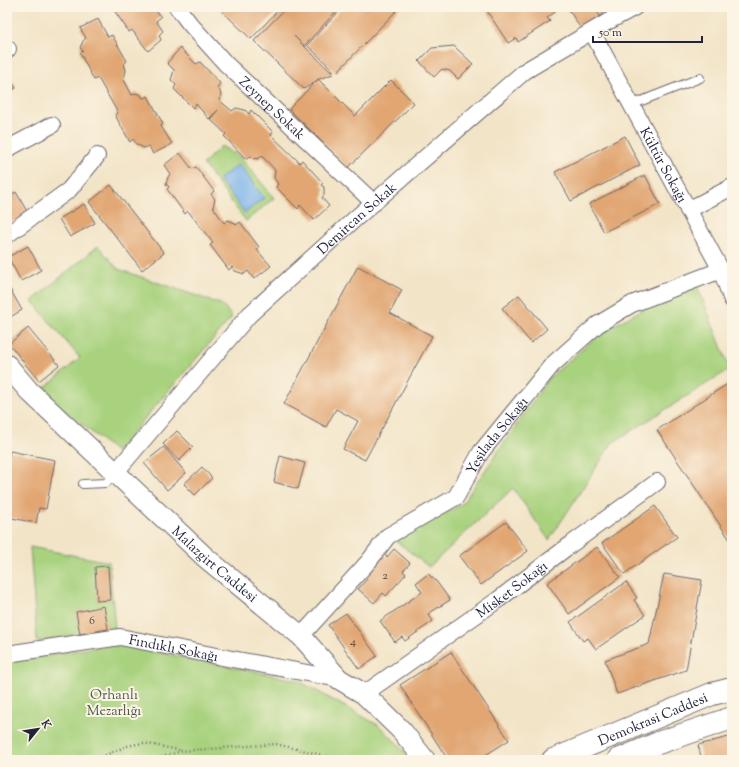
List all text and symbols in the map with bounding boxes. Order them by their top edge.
scale bar [593,18,702,44]
text: 50 m [598,24,622,42]
street label: Zeynep Sokak [234,73,309,145]
street label: Kültür Sokağı [634,124,691,207]
street label: Demircan Sokak [314,179,402,260]
street label: Yeşilada Sokağı [462,394,534,479]
street label: Malazgirt Caddesi [166,522,261,608]
street label: Misket Sokağı [473,557,553,624]
house number: 2 [382,567,388,585]
house number: 6 [89,612,95,630]
street label: Fındıklı Sokağı [127,631,220,668]
house number: 4 [350,633,356,651]
park label: Orhanlı Mezarlığı [87,686,141,722]
street label: Demokrasi Caddesi [596,689,711,752]
north arrow [18,709,58,749]
text: K [36,716,55,732]

